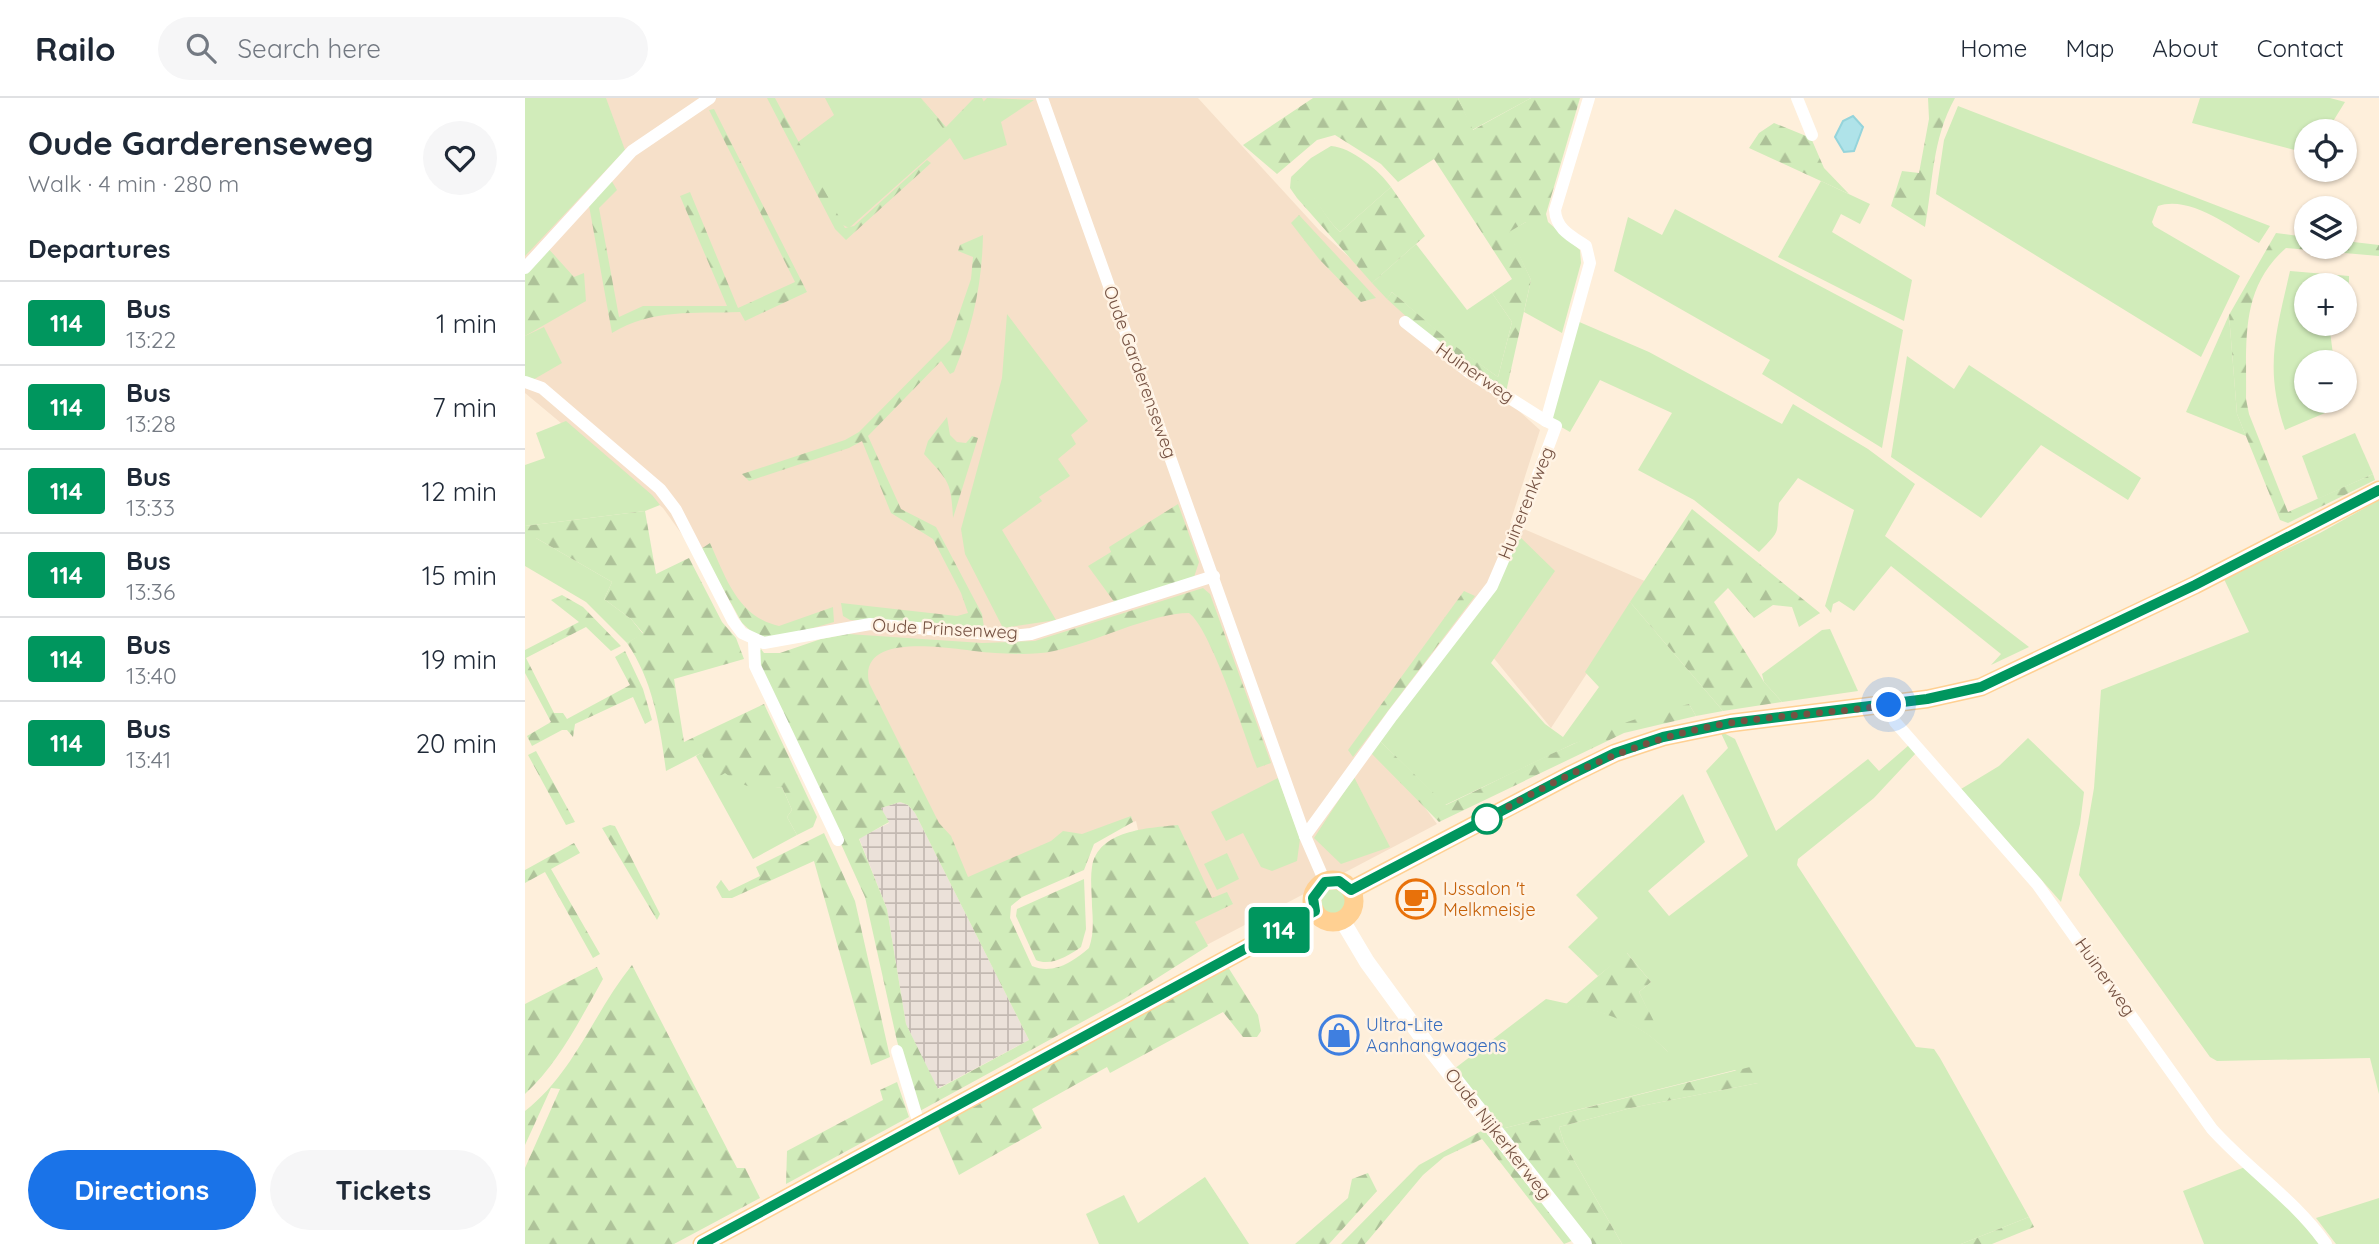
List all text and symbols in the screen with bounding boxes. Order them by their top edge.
search box [158,17,648,80]
text: Railo [35,28,116,69]
icon: search [182,29,220,67]
text: Search here [238,32,381,65]
text: Home [1960,33,2027,63]
text: Map [2065,33,2114,63]
text: About [2152,33,2219,63]
text: Contact [2257,33,2344,63]
map controls [2294,119,2357,413]
button: locate [2294,119,2357,182]
button: heart [423,121,497,195]
text: Oude Garderenseweg [28,122,374,163]
text: Walk · 4 min · 280 m [28,169,239,198]
button: layers [2294,196,2357,259]
text: Departures [28,232,171,265]
button: + [2294,273,2357,336]
street label: Oude Garderenseweg [1099,282,1182,461]
text: Bus [126,292,171,325]
text: 1 min [436,307,497,340]
text: 114 [50,308,83,338]
text: 13:22 [126,325,176,354]
street label: Huinerweg [1432,337,1519,408]
button: − [2294,350,2357,413]
text: Bus [126,376,171,409]
text: 7 min [432,391,497,424]
text: 114 [50,392,83,422]
text: 13:28 [126,409,176,438]
street label: Huinerenkweg [1493,443,1559,562]
text: Bus [126,460,171,493]
text: 12 min [422,475,497,508]
text: 114 [50,476,83,506]
text: 13:33 [126,493,175,522]
text: Bus [126,544,171,577]
text: 15 min [422,559,497,592]
text: 114 [50,560,83,590]
text: 13:36 [126,577,175,606]
street label: Oude Prinsenweg [872,613,1018,644]
text: Bus [126,628,171,661]
text: 19 min [421,643,497,676]
text: 114 [50,644,83,674]
text: 13:40 [126,661,177,690]
your location [1871,687,1906,722]
text: Bus [126,712,171,745]
text: 20 min [416,727,497,760]
text: 114 [50,728,83,758]
text: 13:41 [126,745,171,774]
unlabelled marker [1472,804,1502,834]
place label: IJssalon 't Melkmeisje [1443,877,1536,921]
cafe icon: IJssalon 't Melkmeisje [1395,878,1437,920]
line badge: 114 [1239,907,1319,953]
text: 114 [1263,915,1295,945]
street label: Huinerweg [2070,933,2141,1020]
place label: Ultra-Lite Aanhangwagens [1366,1013,1507,1057]
shop icon: Ultra-Lite Aanhangwagens [1318,1014,1360,1056]
street label: Oude Nijkerkerweg [1440,1063,1557,1204]
button: Directions [28,1150,256,1230]
button: Tickets [270,1150,497,1230]

